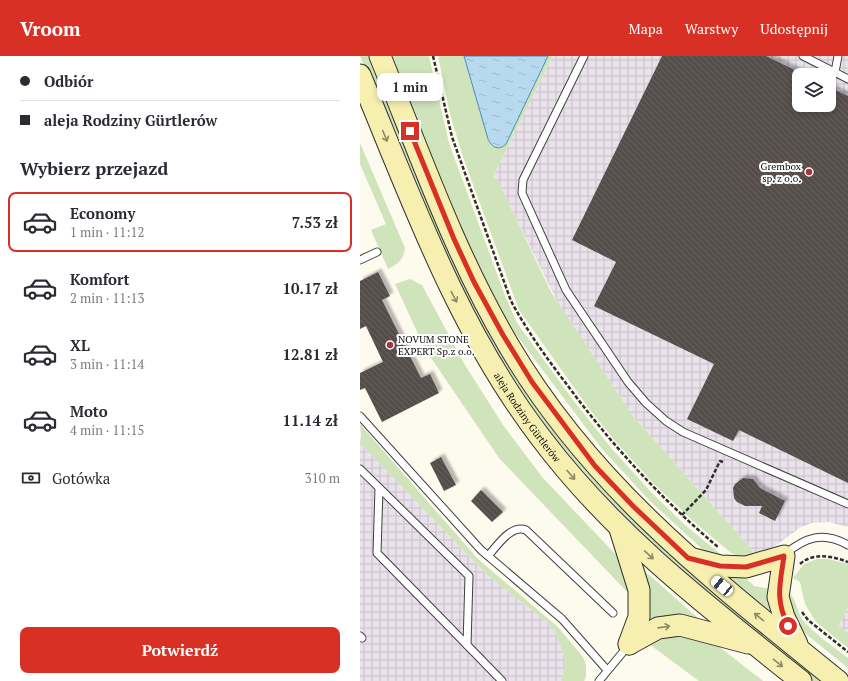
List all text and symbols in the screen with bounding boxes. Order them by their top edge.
text: Vroom [20,16,81,41]
text: Mapa [629,19,663,38]
text: Warstwy [685,19,738,38]
text: Udostępnij [760,19,828,38]
map controls [792,68,836,112]
button: layers [792,68,836,112]
text: Odbiór [44,71,93,91]
callout: 1 min [377,73,443,101]
text: 1 min [392,78,428,96]
text: aleja Rodziny Gürtlerów [44,110,217,130]
route end [401,122,419,140]
one-way arrow [381,129,389,141]
text: Wybierz przejazd [20,156,168,180]
place label: Grembox sp. z o.o. [761,160,802,185]
marker: Grembox sp. z o.o. [804,167,814,177]
text: Economy [70,203,135,223]
icon: car [22,204,58,240]
text: 7.53 zł [292,212,338,232]
text: 1 min · 11:12 [70,223,144,241]
text: Komfort [70,269,129,289]
icon: car [22,270,58,306]
text: 10.17 zł [283,278,338,298]
text: 2 min · 11:13 [70,289,144,307]
one-way arrow [451,291,459,303]
place label: NOVUM STONE EXPERT Sp.z o.o. [398,333,475,358]
text: XL [70,335,90,355]
icon: car [22,336,58,372]
marker: NOVUM STONE EXPERT Sp.z o.o. [385,340,395,350]
text: 12.81 zł [283,344,338,364]
text: 3 min · 11:14 [70,355,144,373]
street label: aleja Rodziny Gürtlerów [491,370,564,465]
text: Moto [70,401,108,421]
icon: car [22,402,58,438]
text: 11.14 zł [283,410,338,430]
text: 4 min · 11:15 [70,421,144,439]
icon: cash [20,467,42,489]
text: Gotówka [52,468,110,488]
text: 310 m [305,469,340,487]
one-way arrow [567,470,576,481]
one-way arrow [644,550,654,560]
car [709,574,735,598]
one-way arrow [754,612,764,621]
route start [779,617,797,635]
one-way arrow [657,624,670,631]
button: Potwierdź [20,627,340,673]
one-way arrow [773,658,784,667]

